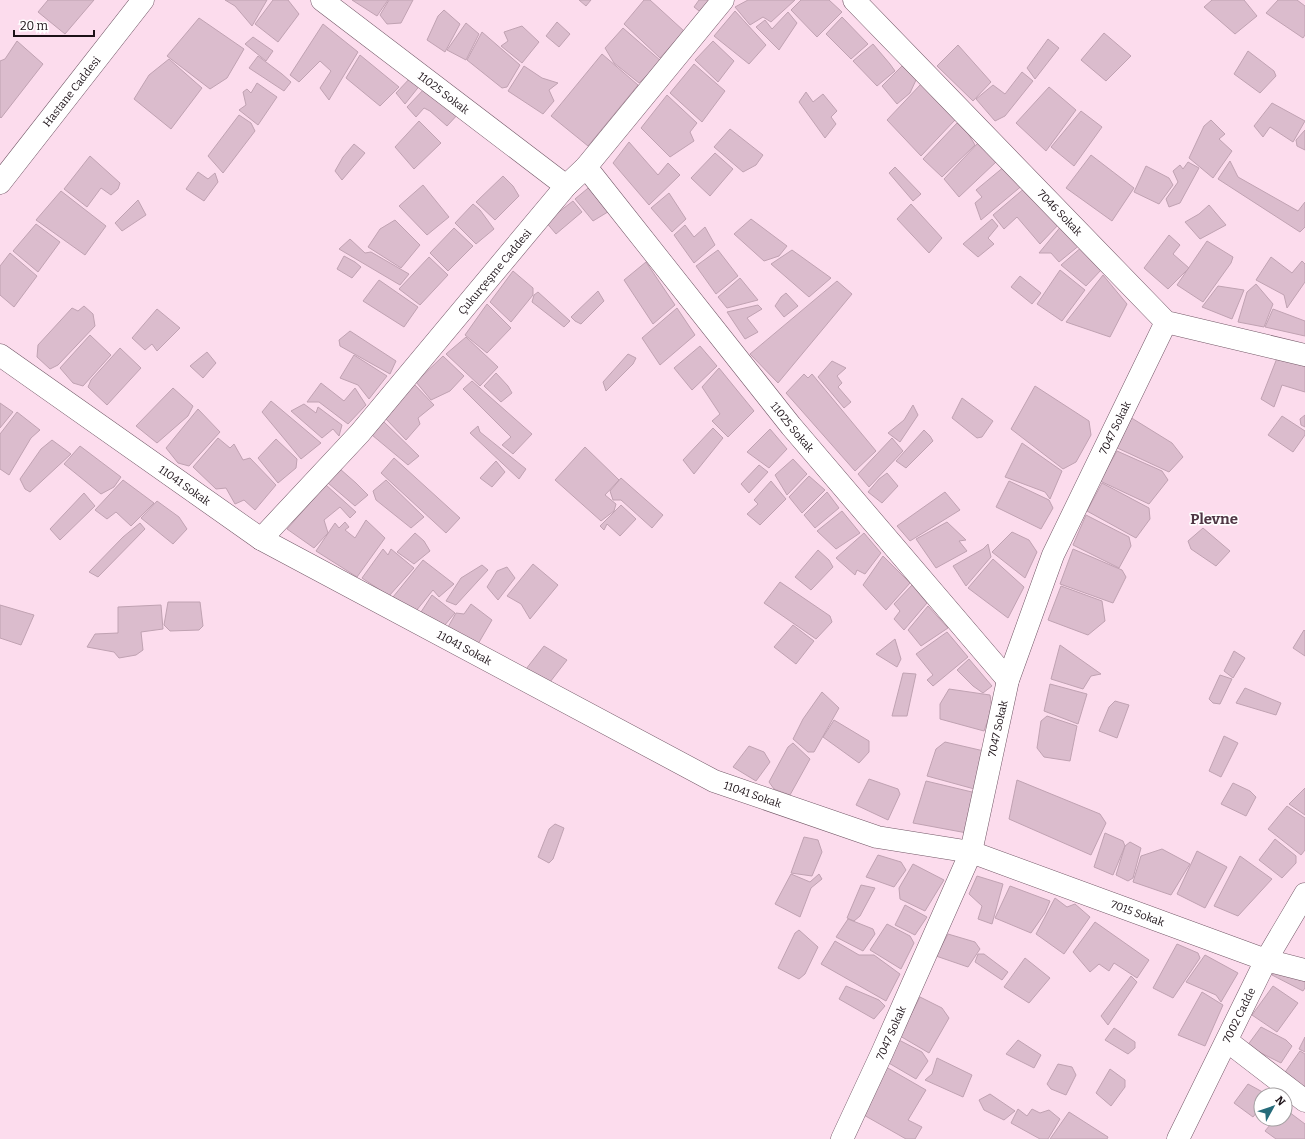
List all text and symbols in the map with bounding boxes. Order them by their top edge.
scale bar [14,12,94,38]
text: 20 m [20,19,49,33]
street label: Hastane Caddesi [40,53,103,129]
street label: 11025 Sokak [415,69,473,117]
street label: 7046 Sokak [1035,187,1086,239]
street label: Çukurçeşme Caddesi [455,226,534,317]
street label: 7047 Sokak [1096,398,1133,456]
street label: 11025 Sokak [768,399,817,455]
street label: 11041 Sokak [156,463,214,508]
district label: Plevne [1190,510,1238,528]
street label: 11041 Sokak [435,628,495,668]
street label: 7047 Sokak [985,698,1010,758]
street label: 11041 Sokak [722,778,784,811]
street label: 7015 Sokak [1109,897,1167,929]
street label: 7002 Cadde [1220,986,1258,1045]
street label: 7047 Sokak [873,1003,909,1062]
north arrow [1253,1087,1293,1127]
text: N [1273,1093,1288,1109]

